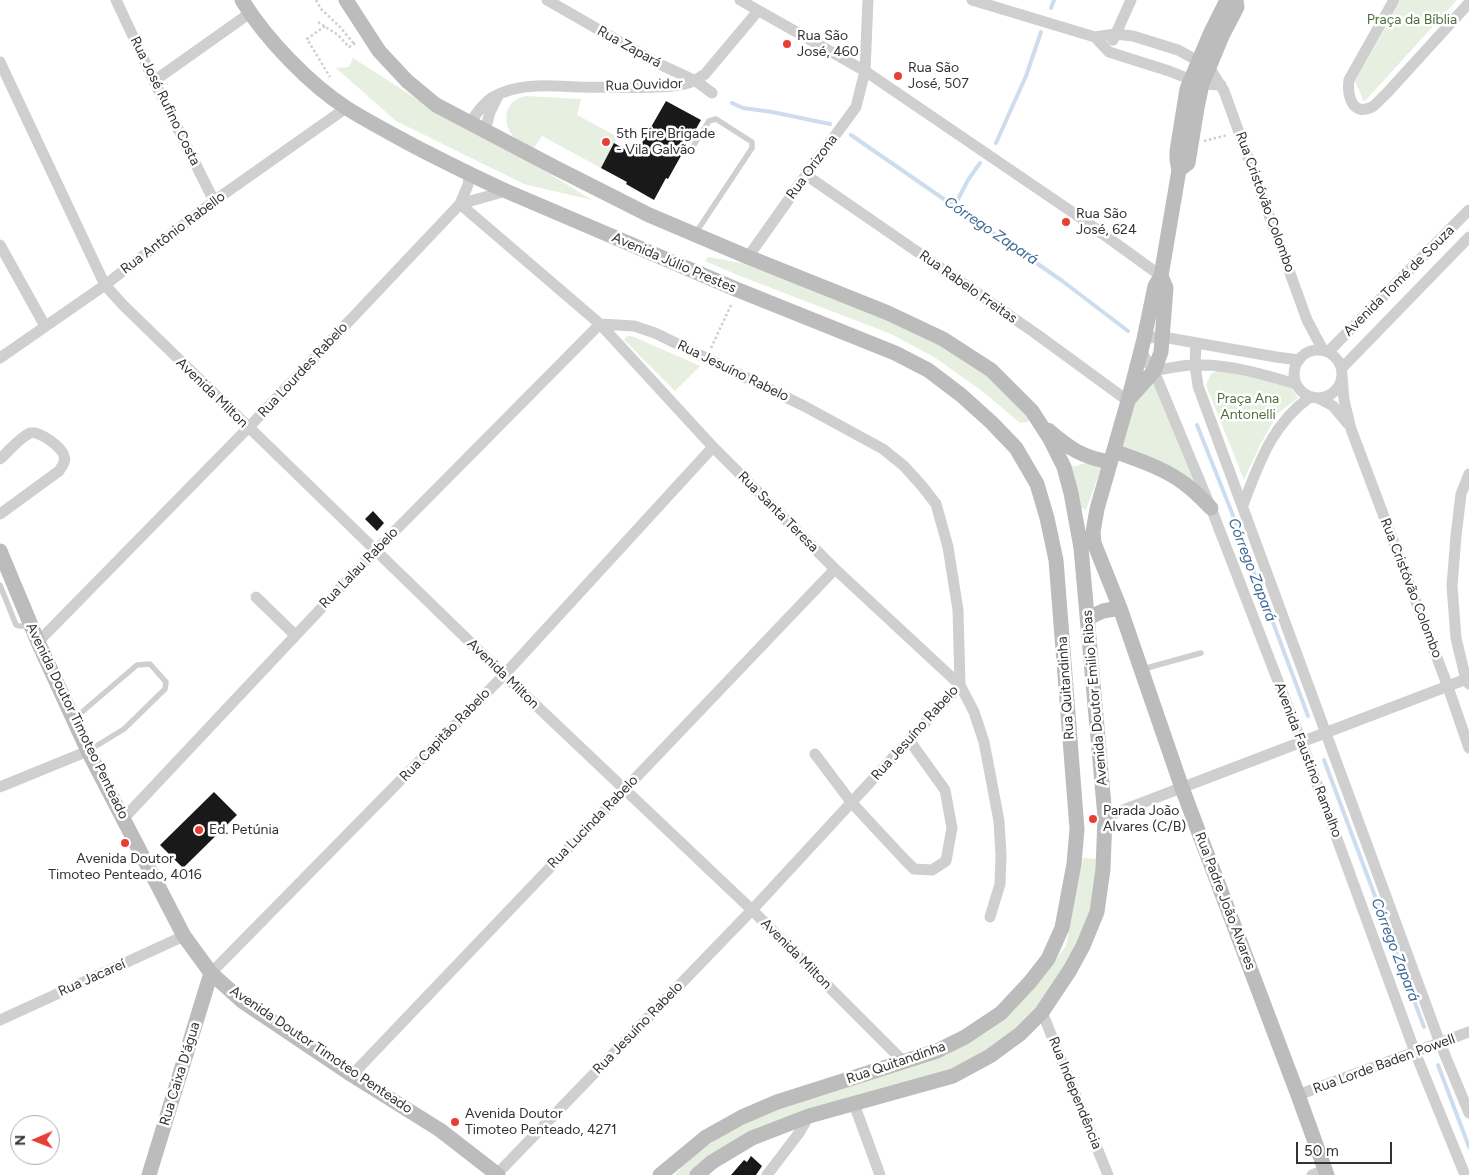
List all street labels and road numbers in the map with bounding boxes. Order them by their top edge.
street label: Rua Zapará [594,23,664,71]
street label: Rua José Rufino Costa [126,34,204,168]
street label: Rua Ouvidor [605,75,683,95]
street label: Rua Cristóvão Colombo [1232,129,1298,275]
street label: Rua Orizona [783,131,841,203]
street label: Rua Antônio Rabello [117,188,229,278]
street label: Avenida Tomé de Souza [1340,222,1458,340]
street label: Avenida Júlio Prestes [609,229,739,297]
street label: Rua Rabelo Freitas [916,247,1020,327]
street label: Rua Lourdes Rabelo [255,319,351,421]
street label: Rua Jesuíno Rabelo [675,337,791,405]
street label: Avenida Milton [173,355,251,431]
street label: Rua Santa Teresa [734,468,822,556]
street label: Rua Cristóvão Colombo [1377,516,1445,660]
street label: Rua Lalau Rabelo [316,524,402,612]
street label: Avenida Doutor Emilio Ribas [1079,609,1111,787]
street label: Avenida Doutor Timoteo Penteado [22,620,132,822]
street label: Avenida Milton [464,636,542,712]
street label: Rua Quitandinha [1054,636,1078,740]
street label: Avenida Faustino Ramalho [1271,680,1345,840]
street label: Rua Jesuíno Rabelo [868,682,962,784]
street label: Rua Capitão Rabelo [396,685,494,785]
street label: Rua Lucinda Rabelo [544,772,642,872]
street label: Rua Padre João Alvares [1191,830,1259,972]
street label: Avenida Milton [757,915,835,993]
street label: Rua Jacareí [56,956,128,1000]
street label: Rua Jesuíno Rabelo [590,978,686,1078]
street label: Avenida Doutor Timoteo Penteado [227,983,415,1117]
street label: Rua Caixa D'água [156,1020,204,1128]
street label: Rua Lorde Baden Powell [1311,1030,1457,1098]
street label: Rua Independência [1045,1034,1105,1152]
street label: Rua Quitandinha [844,1038,948,1088]

